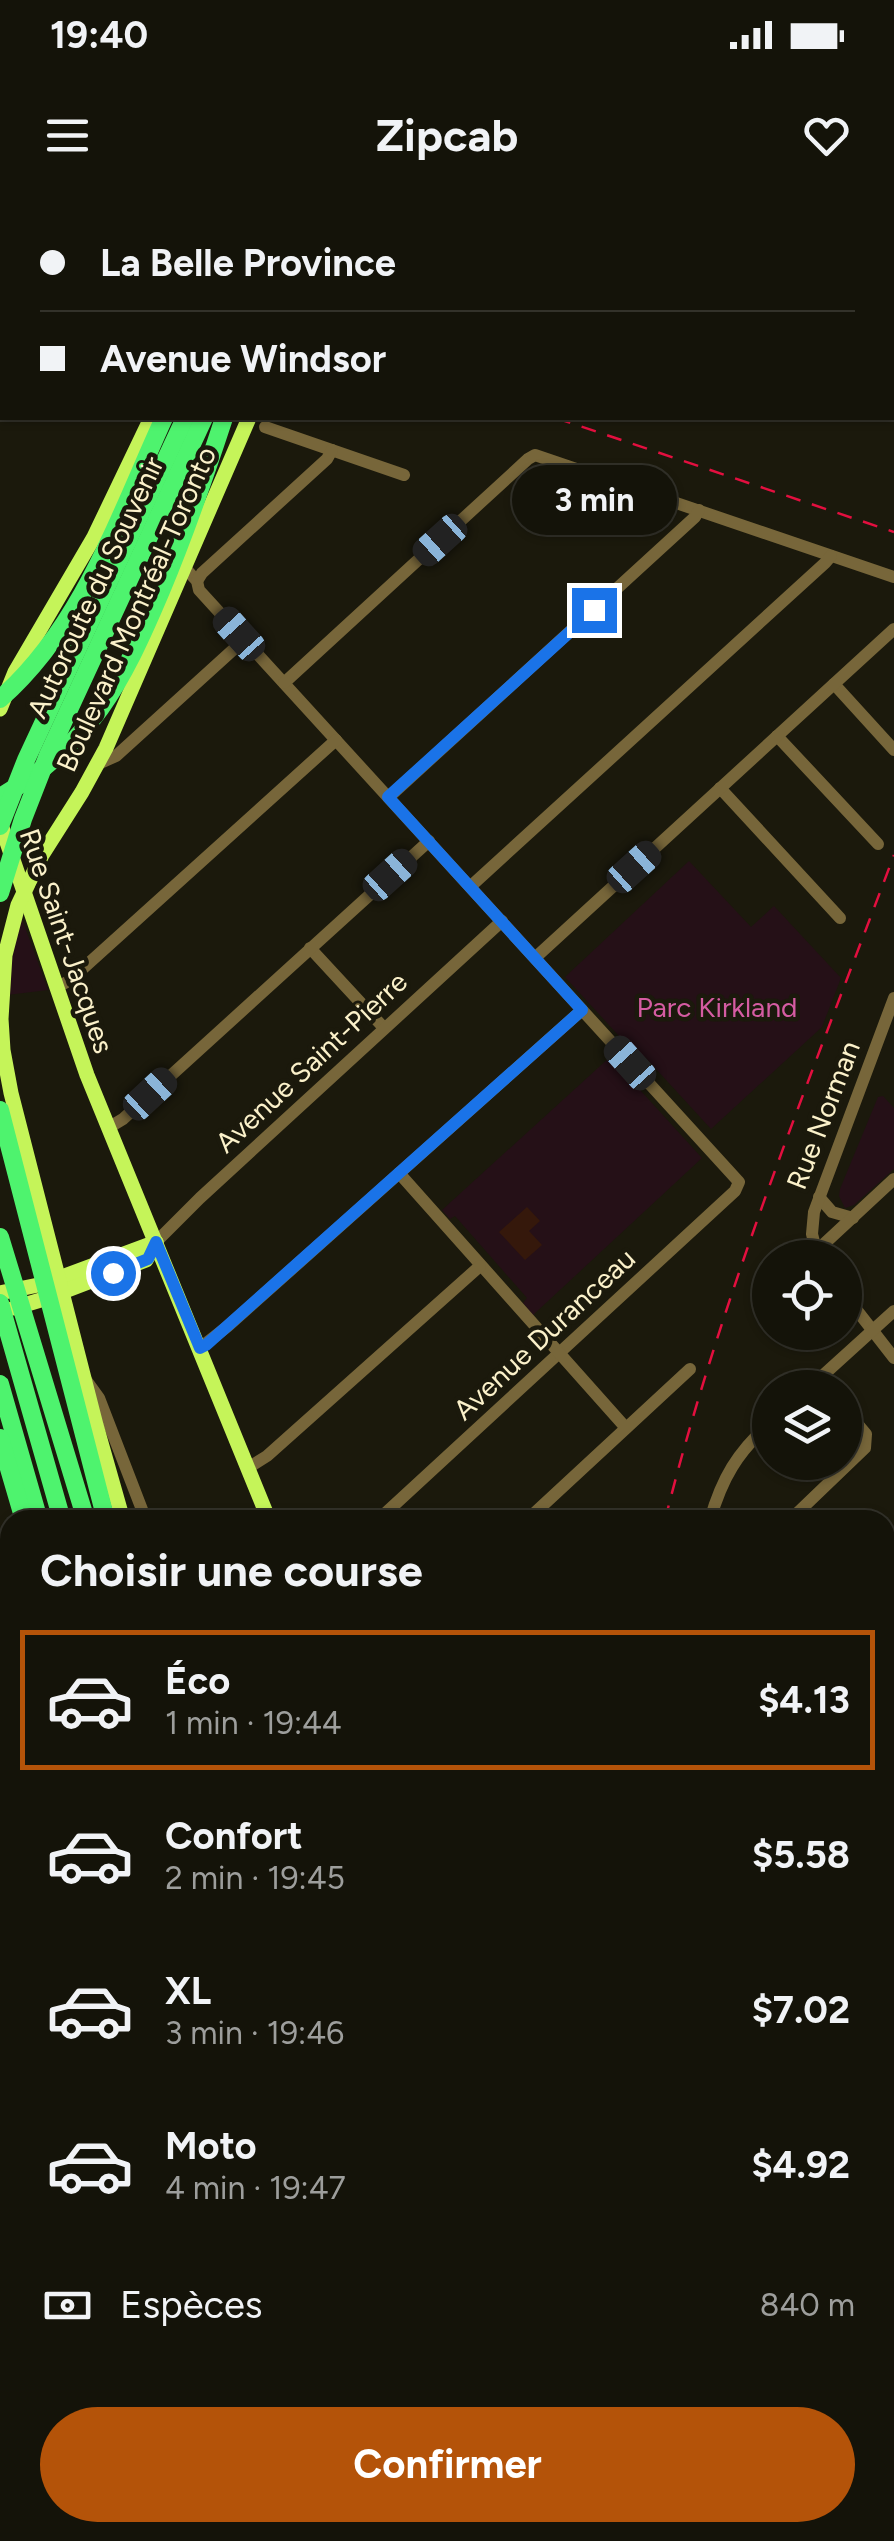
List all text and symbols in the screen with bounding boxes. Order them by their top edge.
text: 19:40 [50,12,148,58]
icon: menu [40,108,95,163]
text: Zipcab [376,108,518,162]
icon: heart [799,108,854,163]
text: La Belle Province [100,240,396,286]
text: Avenue Windsor [100,336,386,382]
street label: Boulevard Montréal-Toronto [49,441,223,777]
street label: Autoroute du Souvenir [19,450,171,723]
callout: 3 min [512,465,676,535]
text: 3 min [555,481,634,519]
car [408,509,472,571]
route end [572,588,617,633]
car [208,602,270,666]
street label: Rue Saint-Jacques [13,824,121,1058]
car [602,836,666,898]
car [358,844,422,906]
street label: Avenue Saint-Pierre [208,964,414,1160]
park label: Parc Kirkland [637,990,797,1024]
car [599,1031,661,1095]
street label: Rue Norman [779,1036,867,1194]
car [118,1063,182,1125]
map controls [752,1240,862,1480]
button: locate [752,1240,862,1350]
street label: Avenue Duranceau [446,1241,642,1427]
route start [91,1251,136,1296]
button: layers [752,1370,862,1480]
text: Choisir une course [40,1543,423,1597]
icon: car [45,1655,135,1745]
text: Éco [165,1658,230,1704]
text: $4.13 [758,1677,850,1723]
text: 1 min · 19:44 [165,1704,342,1742]
icon: car [45,1810,135,1900]
text: Confort [165,1813,302,1859]
text: $5.58 [752,1832,850,1878]
text: 2 min · 19:45 [165,1859,345,1897]
icon: car [45,1965,135,2055]
text: XL [165,1968,211,2014]
text: $7.02 [752,1987,850,2033]
text: 3 min · 19:46 [165,2014,344,2052]
icon: car [45,2120,135,2210]
text: Moto [165,2123,257,2169]
text: $4.92 [751,2142,850,2188]
text: 4 min · 19:47 [165,2169,346,2207]
icon: cash [40,2278,95,2333]
text: Espèces [120,2282,262,2328]
text: 840 m [760,2286,855,2324]
button: Confirmer [40,2407,855,2522]

